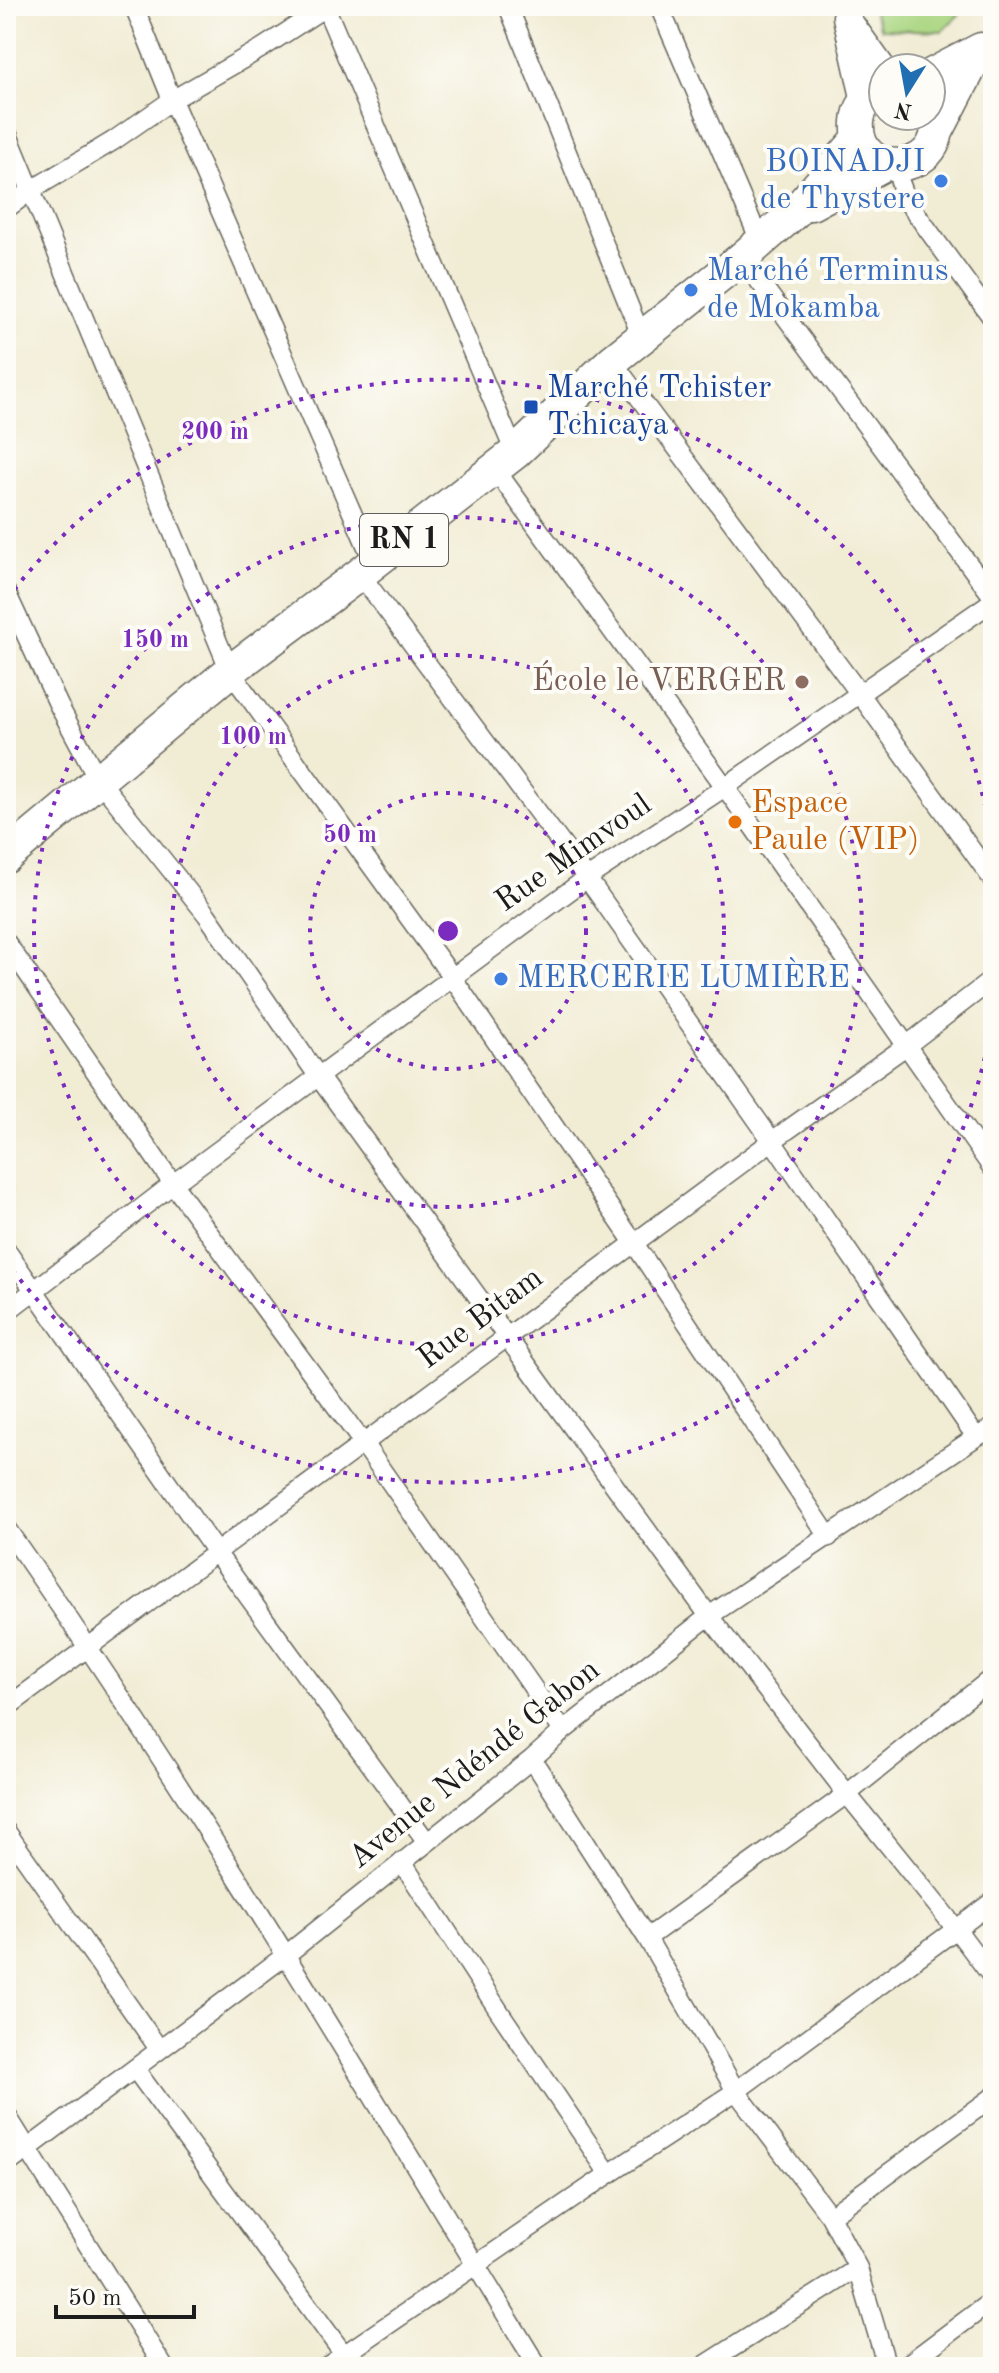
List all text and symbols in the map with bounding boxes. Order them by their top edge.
north arrow [867,52,947,132]
text: N [893,97,914,122]
place label: BOINADJI de Thystere [760,147,925,216]
marker: BOINADJI de Thystere [932,172,950,190]
place label: Marché Terminus de Mokamba [707,256,949,325]
marker: Marché Terminus de Mokamba [682,281,700,299]
place label: Marché Tchister Tchicaya [547,373,771,442]
marker: Marché Tchister Tchicaya [522,398,540,416]
text: 200 m [181,421,249,445]
road number: RN 1 [360,514,448,566]
text: 150 m [121,628,189,653]
place label: École le VERGER [532,660,786,698]
marker: École le VERGER [793,673,811,691]
text: 100 m [219,726,287,750]
place label: Espace Paule (VIP) [751,788,919,857]
street label: Rue Mimvoul [490,789,658,919]
marker: Espace Paule (VIP) [726,813,744,831]
text: 50 m [323,823,377,848]
centre of rings [434,917,462,945]
place label: MERCERIE LUMIÈRE [517,957,850,995]
marker: MERCERIE LUMIÈRE [492,970,510,988]
street label: Rue Bitam [413,1262,549,1376]
street label: Avenue Ndéndé Gabon [343,1654,607,1876]
scale bar [56,2269,194,2319]
text: 50 m [68,2287,122,2311]

